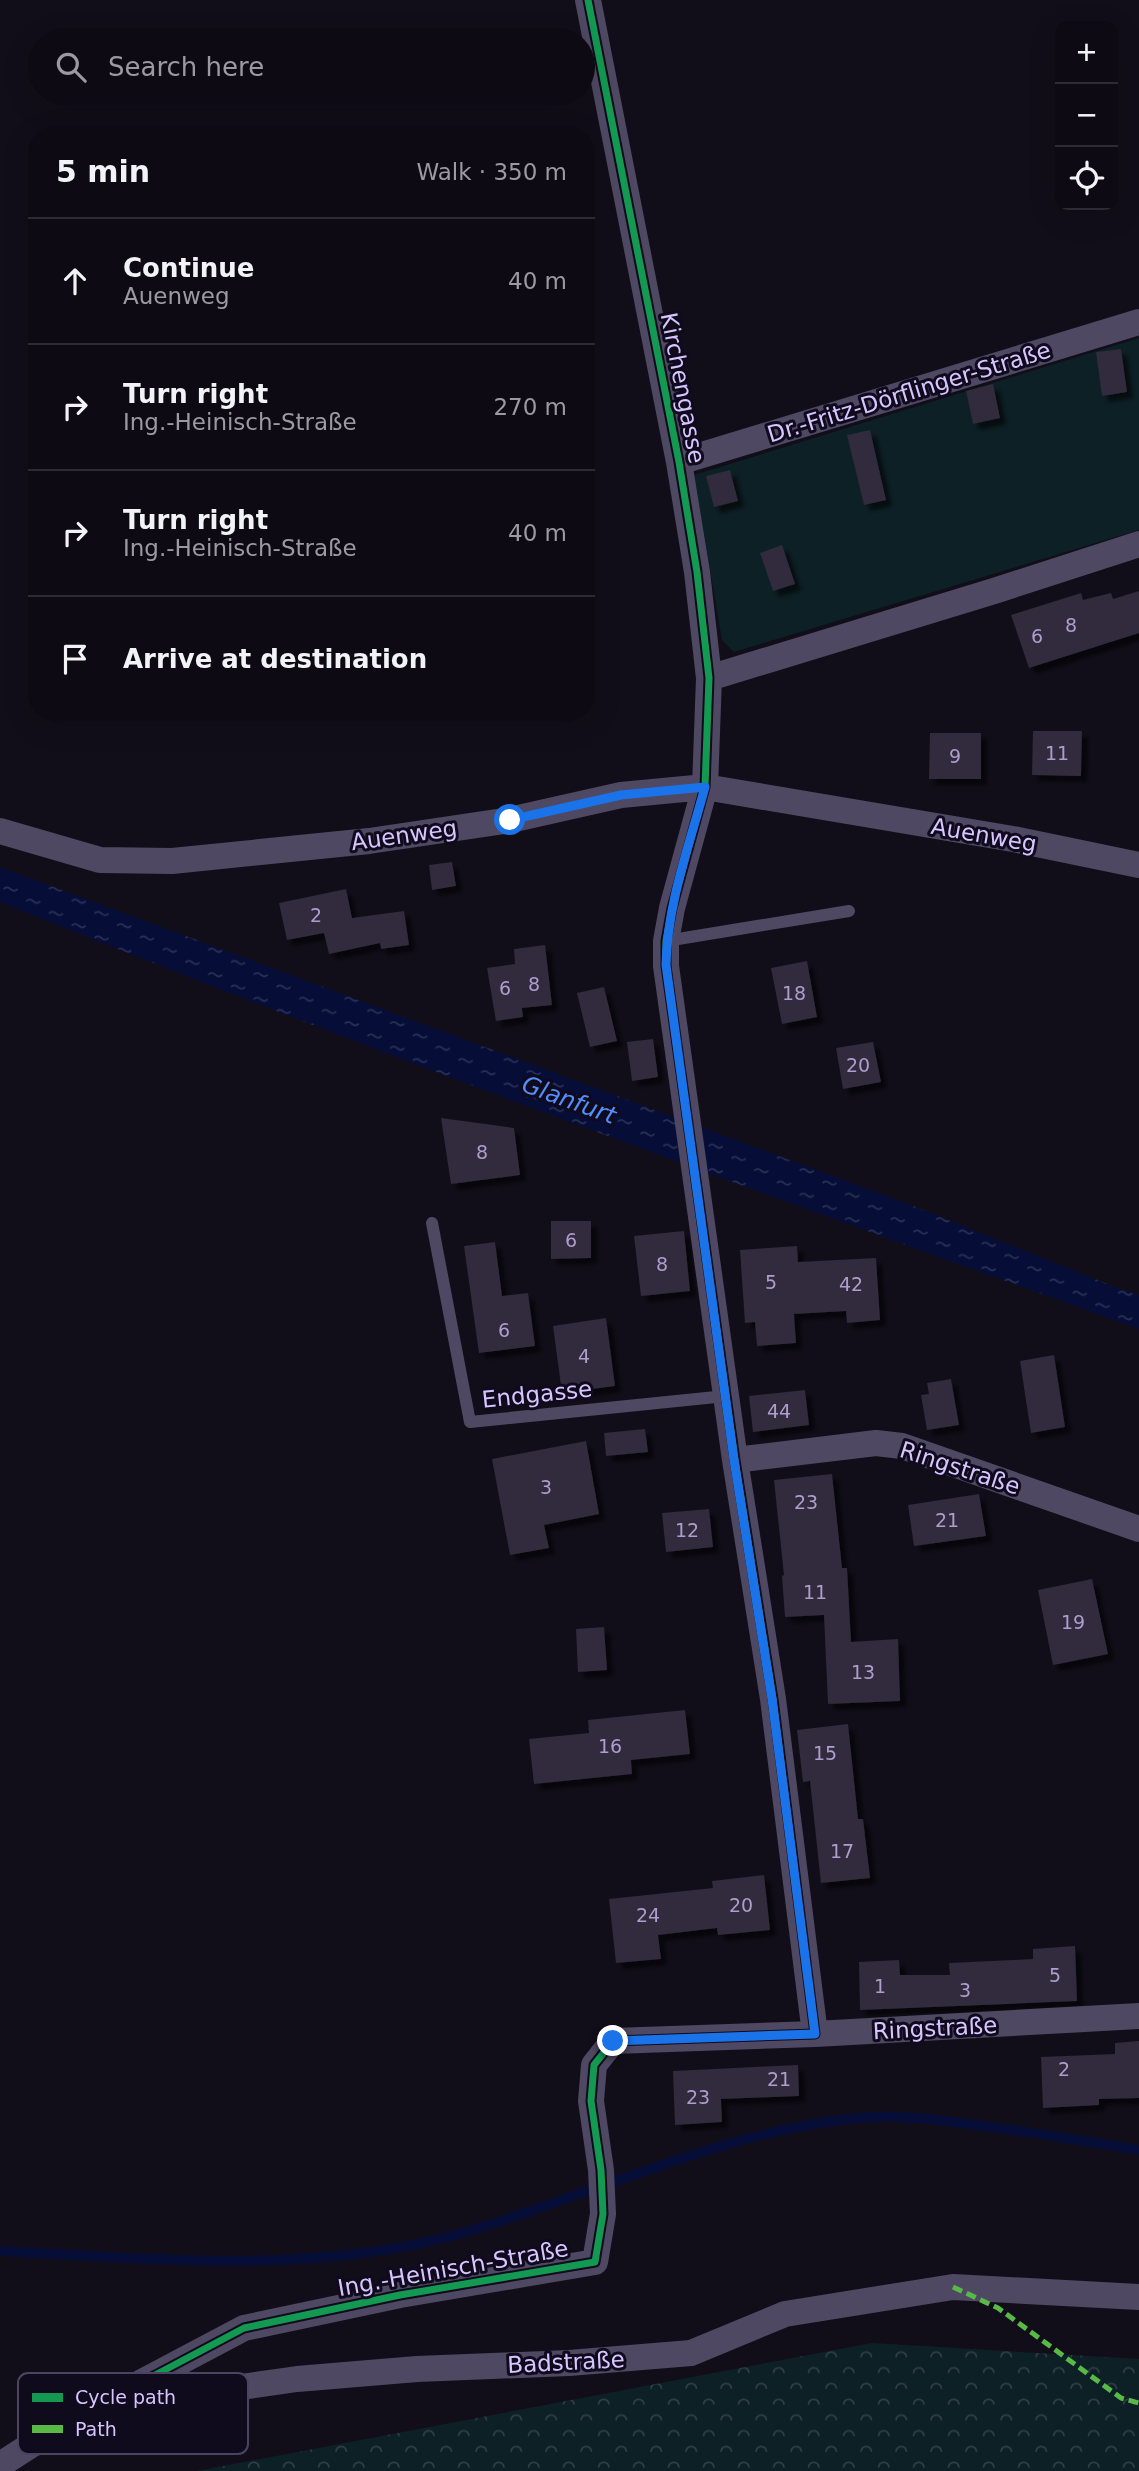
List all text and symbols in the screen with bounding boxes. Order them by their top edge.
map controls [1055,21,1118,210]
button: + [1055,21,1118,84]
search box [28,28,595,105]
icon: search [52,48,90,86]
text: Search here [108,52,264,82]
button: − [1055,84,1118,147]
button: locate [1055,147,1118,210]
text: 5 min [56,154,150,189]
text: Walk · 350 m [416,159,567,185]
text: Continue [123,253,254,283]
icon: ahead [56,262,94,300]
text: 40 m [508,268,567,294]
text: Auenweg [123,283,230,309]
street label: Kirchengasse [656,310,710,466]
street label: Dr.-Fritz-Dörflinger-Straße [764,336,1054,448]
text: Turn right [123,379,268,409]
icon: right [56,388,94,426]
text: 270 m [493,394,567,420]
text: Ing.-Heinisch-Straße [123,409,357,435]
text: Turn right [123,505,268,535]
icon: right [56,514,94,552]
text: 40 m [508,520,567,546]
text: Ing.-Heinisch-Straße [123,535,357,561]
house number: 8 [1065,614,1077,636]
house number: 6 [1031,625,1043,647]
icon: arrive [56,640,94,678]
text: Arrive at destination [123,644,427,674]
house number: 11 [1045,742,1069,764]
house number: 9 [949,745,961,767]
route start [494,804,525,835]
street label: Auenweg [929,813,1039,857]
street label: Auenweg [349,815,459,855]
house number: 2 [310,904,322,926]
house number: 8 [528,973,540,995]
house number: 6 [499,977,511,999]
house number: 18 [782,982,806,1004]
house number: 20 [846,1054,870,1076]
water label: Glanfurt [518,1070,621,1130]
house number: 8 [476,1141,488,1163]
house number: 6 [565,1229,577,1251]
house number: 8 [656,1253,668,1275]
house number: 5 [765,1271,777,1293]
house number: 42 [839,1273,863,1295]
house number: 6 [498,1319,510,1341]
house number: 4 [578,1345,590,1367]
street label: Endgasse [481,1375,593,1413]
house number: 44 [767,1400,791,1422]
street label: Ringstraße [897,1436,1023,1500]
house number: 3 [540,1476,552,1498]
house number: 23 [794,1491,818,1513]
house number: 21 [935,1509,959,1531]
house number: 12 [675,1519,699,1541]
house number: 11 [803,1581,827,1603]
house number: 19 [1061,1611,1085,1633]
house number: 13 [851,1661,875,1683]
house number: 16 [598,1735,622,1757]
house number: 15 [813,1742,837,1764]
house number: 17 [830,1840,854,1862]
house number: 20 [729,1894,753,1916]
house number: 24 [636,1904,660,1926]
house number: 5 [1049,1964,1061,1986]
house number: 1 [874,1975,886,1997]
house number: 3 [959,1979,971,2001]
street label: Ringstraße [872,2012,998,2044]
route end [597,2025,628,2056]
house number: 2 [1058,2058,1070,2080]
house number: 21 [767,2068,791,2090]
house number: 23 [686,2086,710,2108]
street label: Ing.-Heinisch-Straße [336,2235,570,2301]
street label: Badstraße [507,2346,625,2378]
legend [18,2373,248,2454]
text: Cycle path [75,2386,176,2408]
text: Path [75,2418,117,2440]

